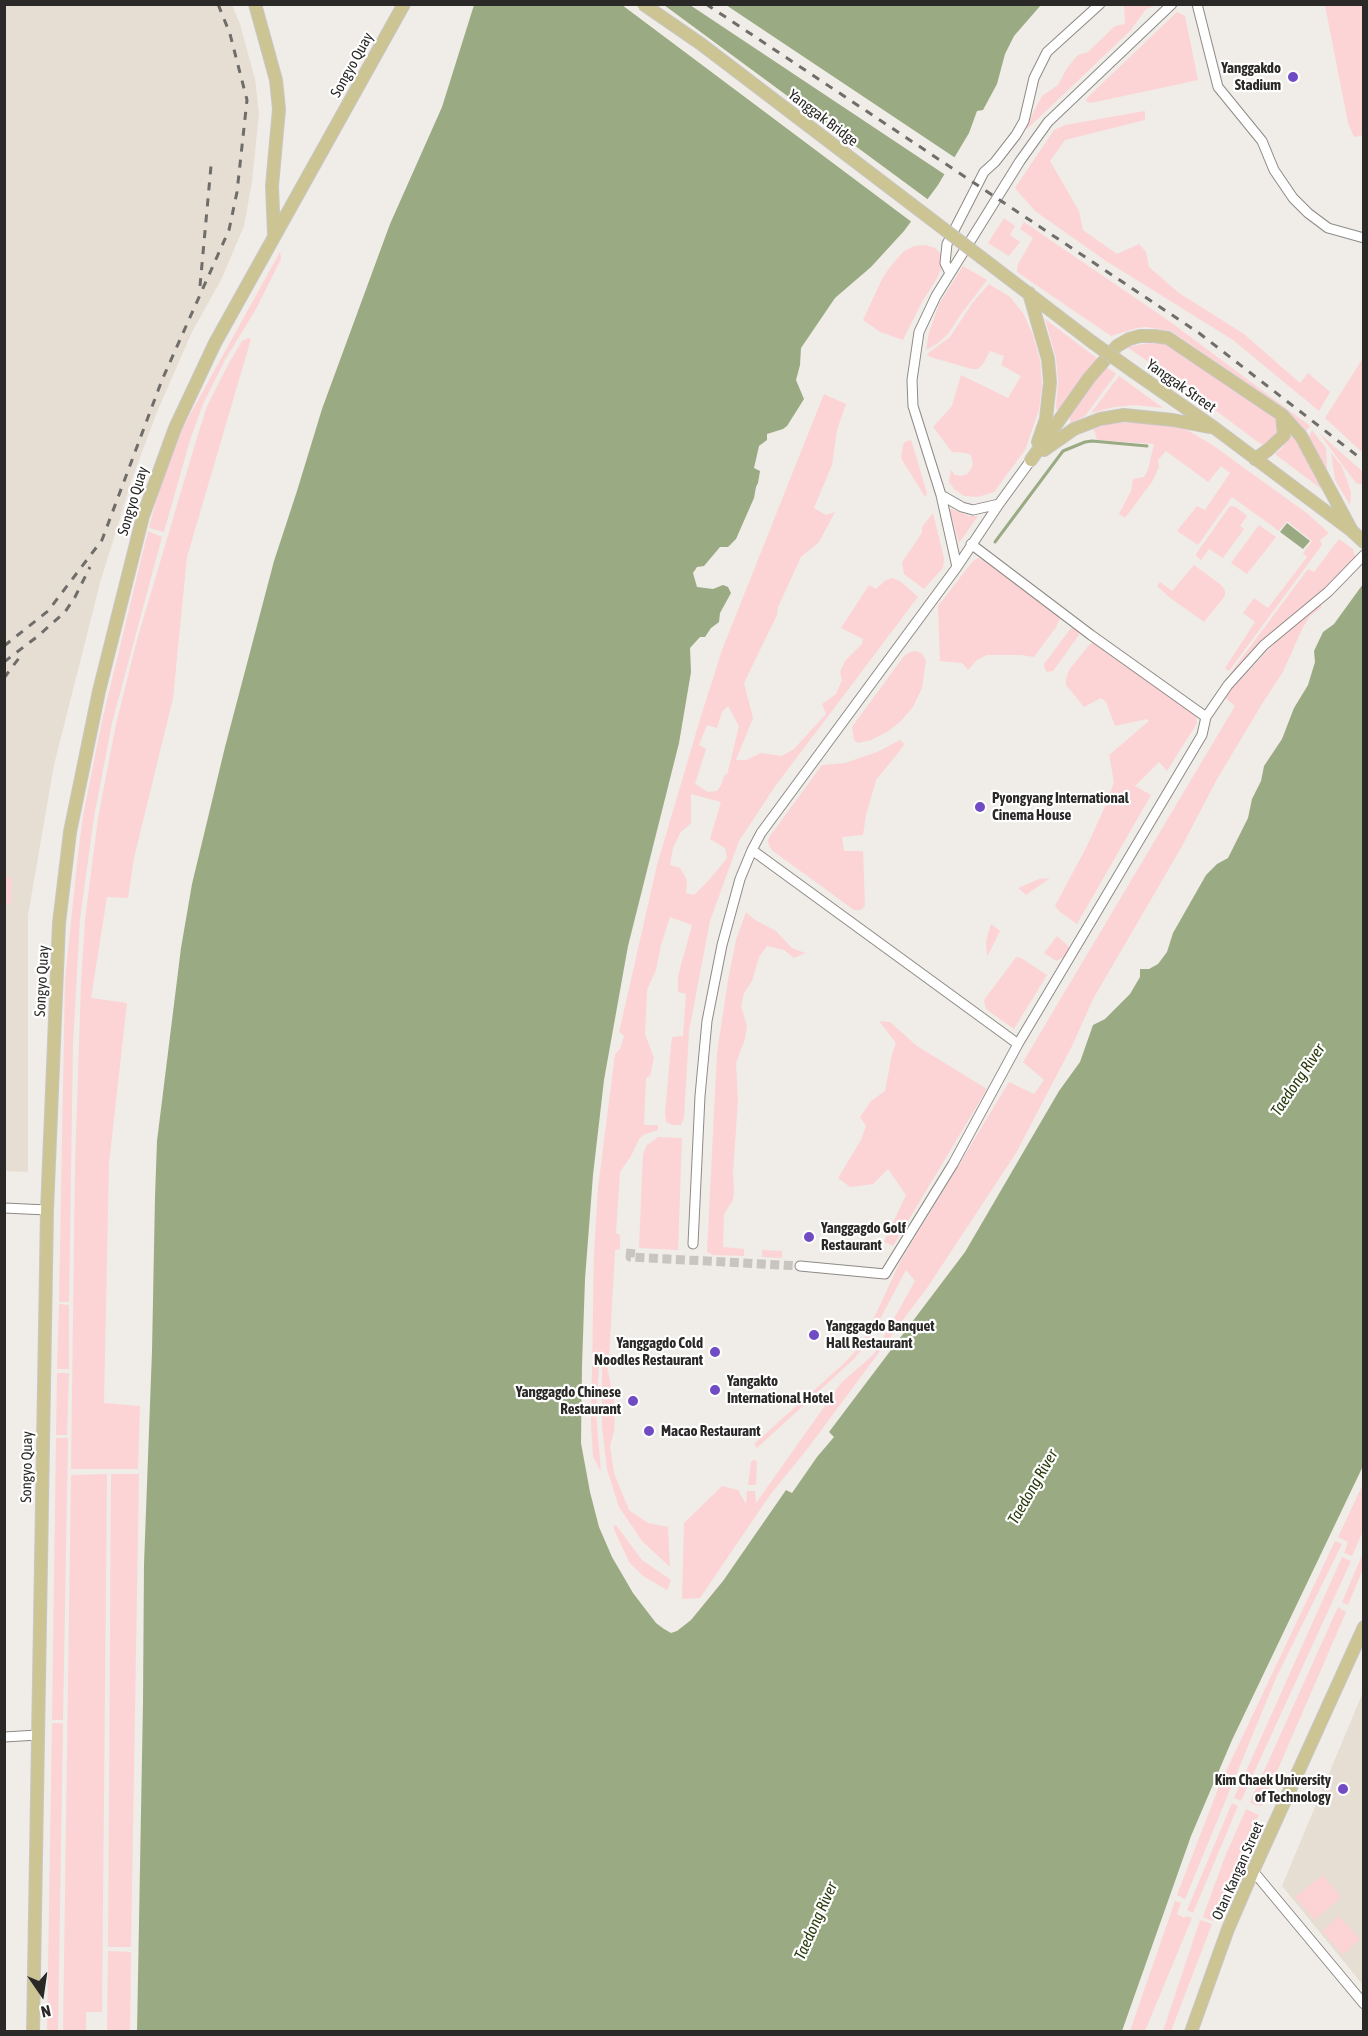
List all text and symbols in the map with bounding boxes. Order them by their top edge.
street label: Songyo Quay [327,29,377,101]
place label: Yanggakdo Stadium [1221,59,1281,94]
marker: Yanggakdo Stadium [1286,70,1300,84]
street label: Yanggak Bridge [784,86,862,150]
street label: Yanggak Street [1143,355,1219,417]
street label: Songyo Quay [114,464,152,538]
place label: Pyongyang International Cinema House [992,789,1129,824]
marker: Pyongyang International Cinema House [973,800,987,814]
street label: Songyo Quay [31,945,53,1017]
water label: Taedong River [1267,1040,1329,1120]
place label: Yanggagdo Golf Restaurant [821,1219,906,1254]
marker: Yanggagdo Golf Restaurant [802,1230,816,1244]
place label: Yanggagdo Banquet Hall Restaurant [826,1317,935,1352]
marker: Yanggagdo Banquet Hall Restaurant [807,1328,821,1342]
place label: Yanggagdo Cold Noodles Restaurant [594,1334,703,1369]
marker: Yanggagdo Cold Noodles Restaurant [708,1345,722,1359]
place label: Yangakto International Hotel [727,1372,834,1407]
place label: Yanggagdo Chinese Restaurant [516,1383,621,1418]
marker: Yangakto International Hotel [708,1383,722,1397]
marker: Yanggagdo Chinese Restaurant [626,1394,640,1408]
place label: Macao Restaurant [661,1422,760,1440]
marker: Macao Restaurant [642,1424,656,1438]
street label: Songyo Quay [17,1431,37,1503]
water label: Taedong River [1004,1446,1062,1528]
place label: Kim Chaek University of Technology [1215,1771,1331,1806]
marker: Kim Chaek University of Technology [1336,1782,1350,1796]
street label: Otan Kangan Street [1208,1819,1268,1923]
water label: Taedong River [790,1879,842,1963]
north arrow [12,1964,72,2024]
text: N [39,2002,53,2021]

